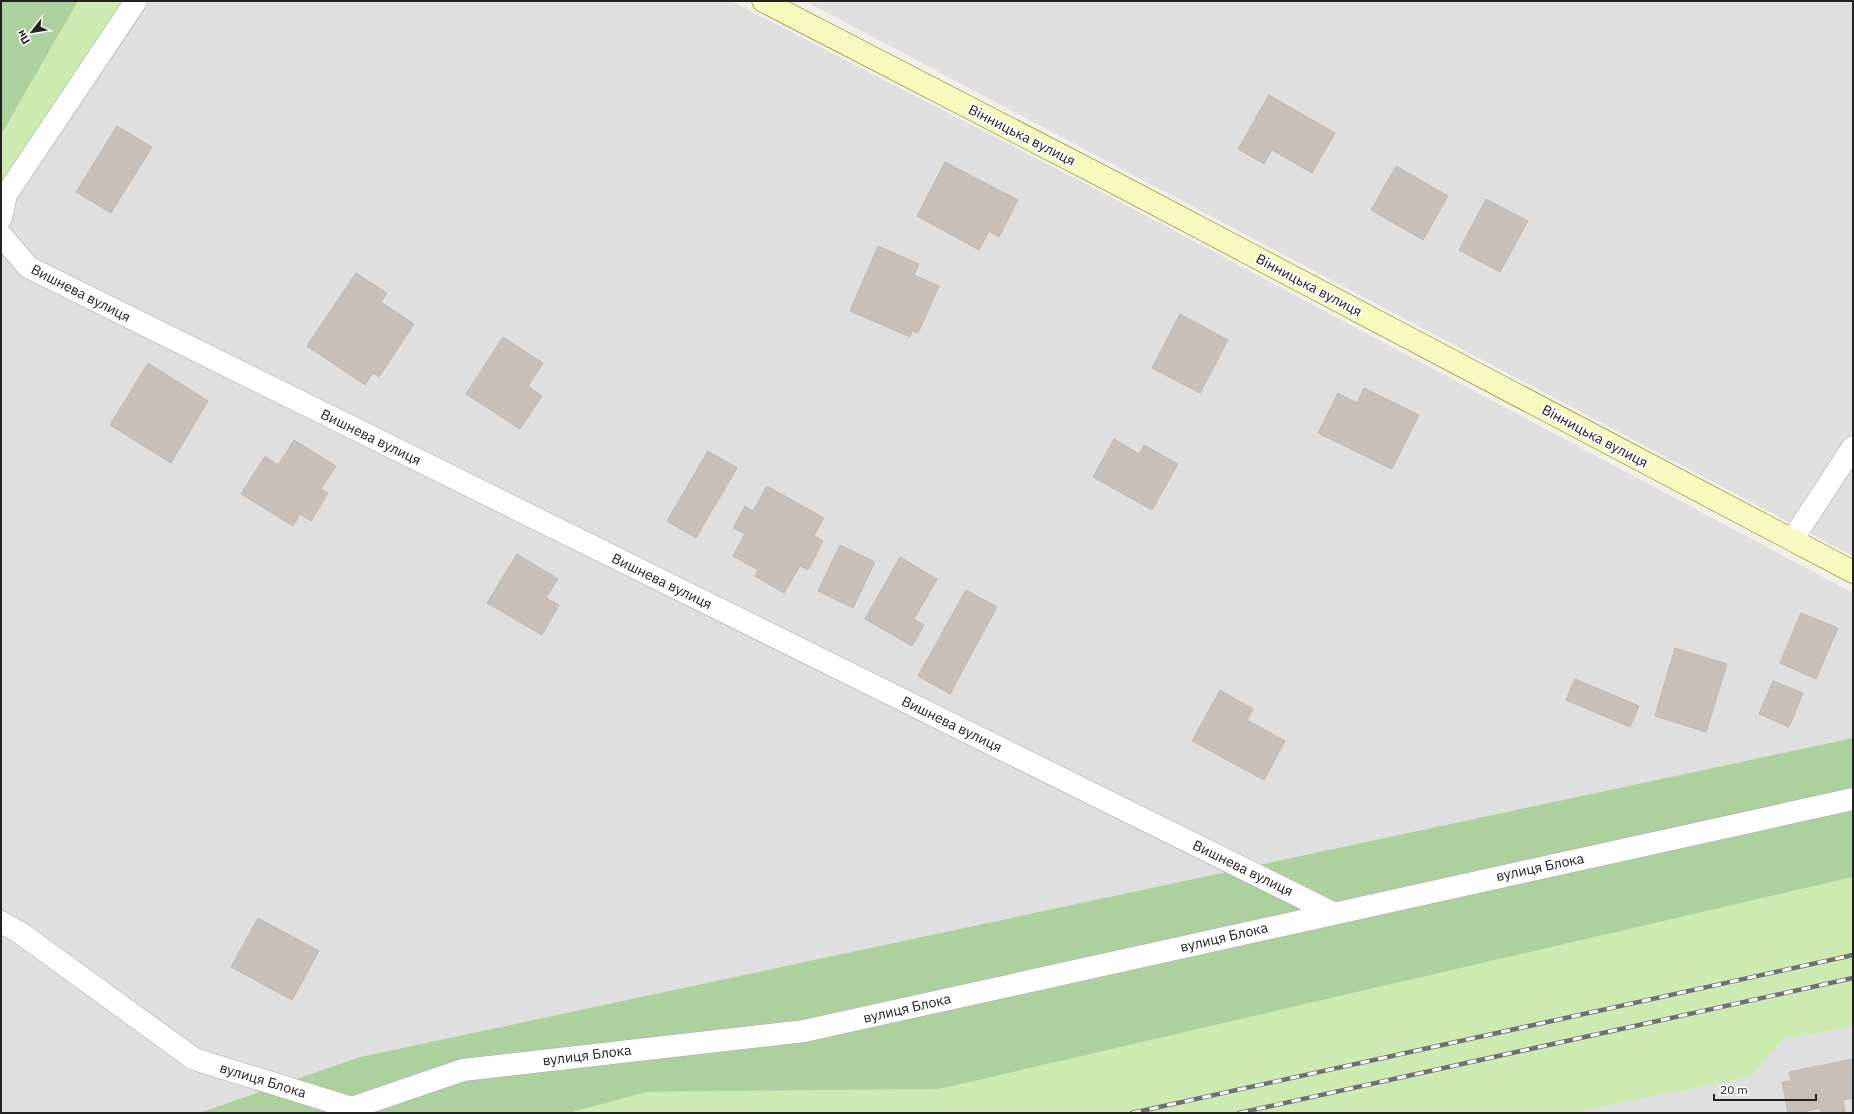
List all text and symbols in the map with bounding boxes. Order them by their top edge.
north arrow [12,12,52,52]
text: Пн [14,27,33,47]
street label: Вінницька вулиця [965,100,1079,170]
street label: Вінницька вулиця [1253,249,1365,321]
street label: Вишнева вулиця [28,260,134,326]
street label: Вінницька вулиця [1539,400,1651,472]
street label: Вишнева вулиця [318,405,424,469]
street label: Вишнева вулиця [609,549,715,613]
street label: Вишнева вулиця [899,692,1005,756]
street label: Вишнева вулиця [1190,836,1296,900]
street label: вулиця Блока [1494,849,1586,885]
street label: вулиця Блока [1178,918,1270,956]
street label: вулиця Блока [861,989,953,1027]
street label: вулиця Блока [542,1041,633,1069]
street label: вулиця Блока [218,1058,309,1102]
scale bar [1714,1076,1816,1102]
text: 20 m [1720,1082,1748,1097]

